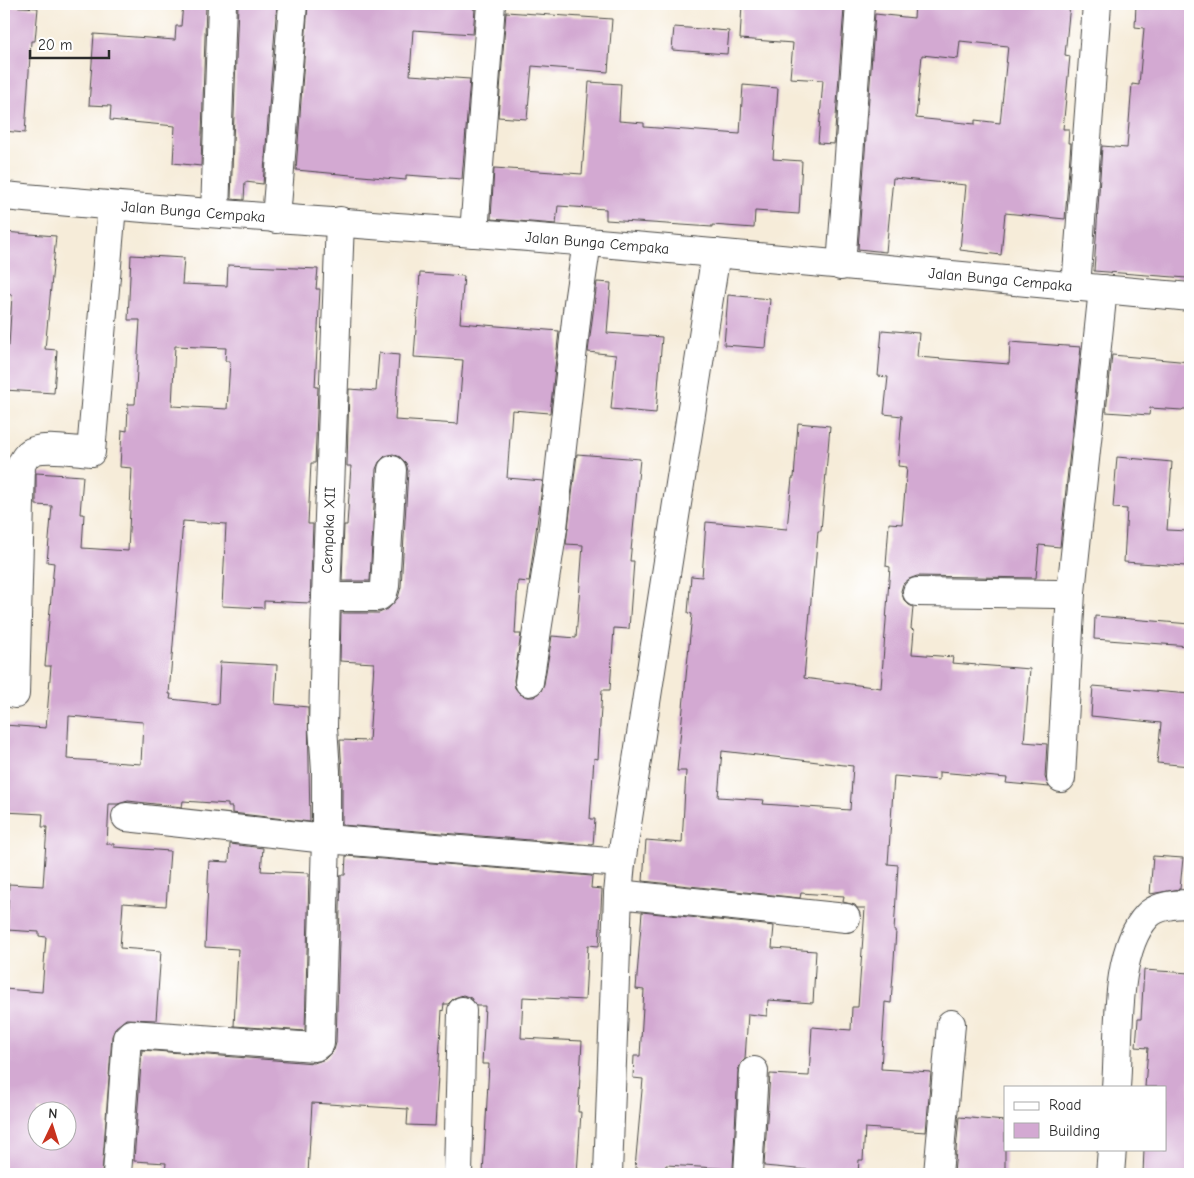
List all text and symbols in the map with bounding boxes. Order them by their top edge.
scale bar [30,28,109,60]
text: 20 m [38,36,72,54]
street label: Jalan Bunga Cempaka [121,197,266,226]
street label: Jalan Bunga Cempaka [524,228,670,258]
street label: Jalan Bunga Cempaka [928,264,1073,295]
street label: Cempaka XII [318,486,339,574]
legend [1004,1086,1166,1150]
text: Road [1049,1096,1081,1114]
north arrow [28,1100,78,1150]
text: N [48,1105,58,1122]
text: Building [1049,1122,1100,1140]

